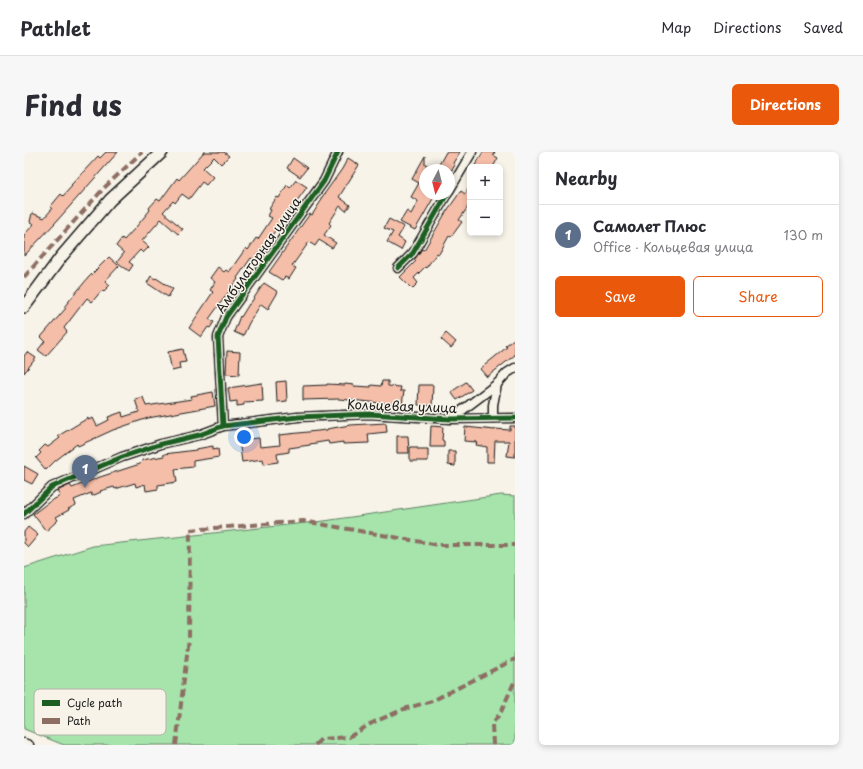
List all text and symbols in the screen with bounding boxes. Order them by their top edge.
text: Pathlet [20,14,91,42]
text: Map [661,17,691,38]
text: Directions [713,17,781,38]
text: Saved [803,17,843,38]
text: Find us [24,83,122,126]
button: Directions [732,84,839,125]
north arrow [419,164,455,200]
map controls [467,164,503,236]
button: + [467,164,503,200]
text: Nearby [555,165,617,191]
street label: Амбулаторная улица [210,192,305,317]
button: − [467,200,503,236]
text: Самолет Плюс [593,214,706,237]
text: 1 [565,225,571,244]
text: 130 m [784,225,823,244]
text: Office · Кольцевая улица [593,237,753,256]
button: Save [555,276,685,317]
button: Share [693,276,823,317]
street label: Кольцевая улица [347,394,458,417]
your location [234,427,254,447]
pin: 1 [72,455,98,488]
legend [34,689,166,735]
text: Cycle path [67,694,122,711]
text: Path [67,712,91,729]

